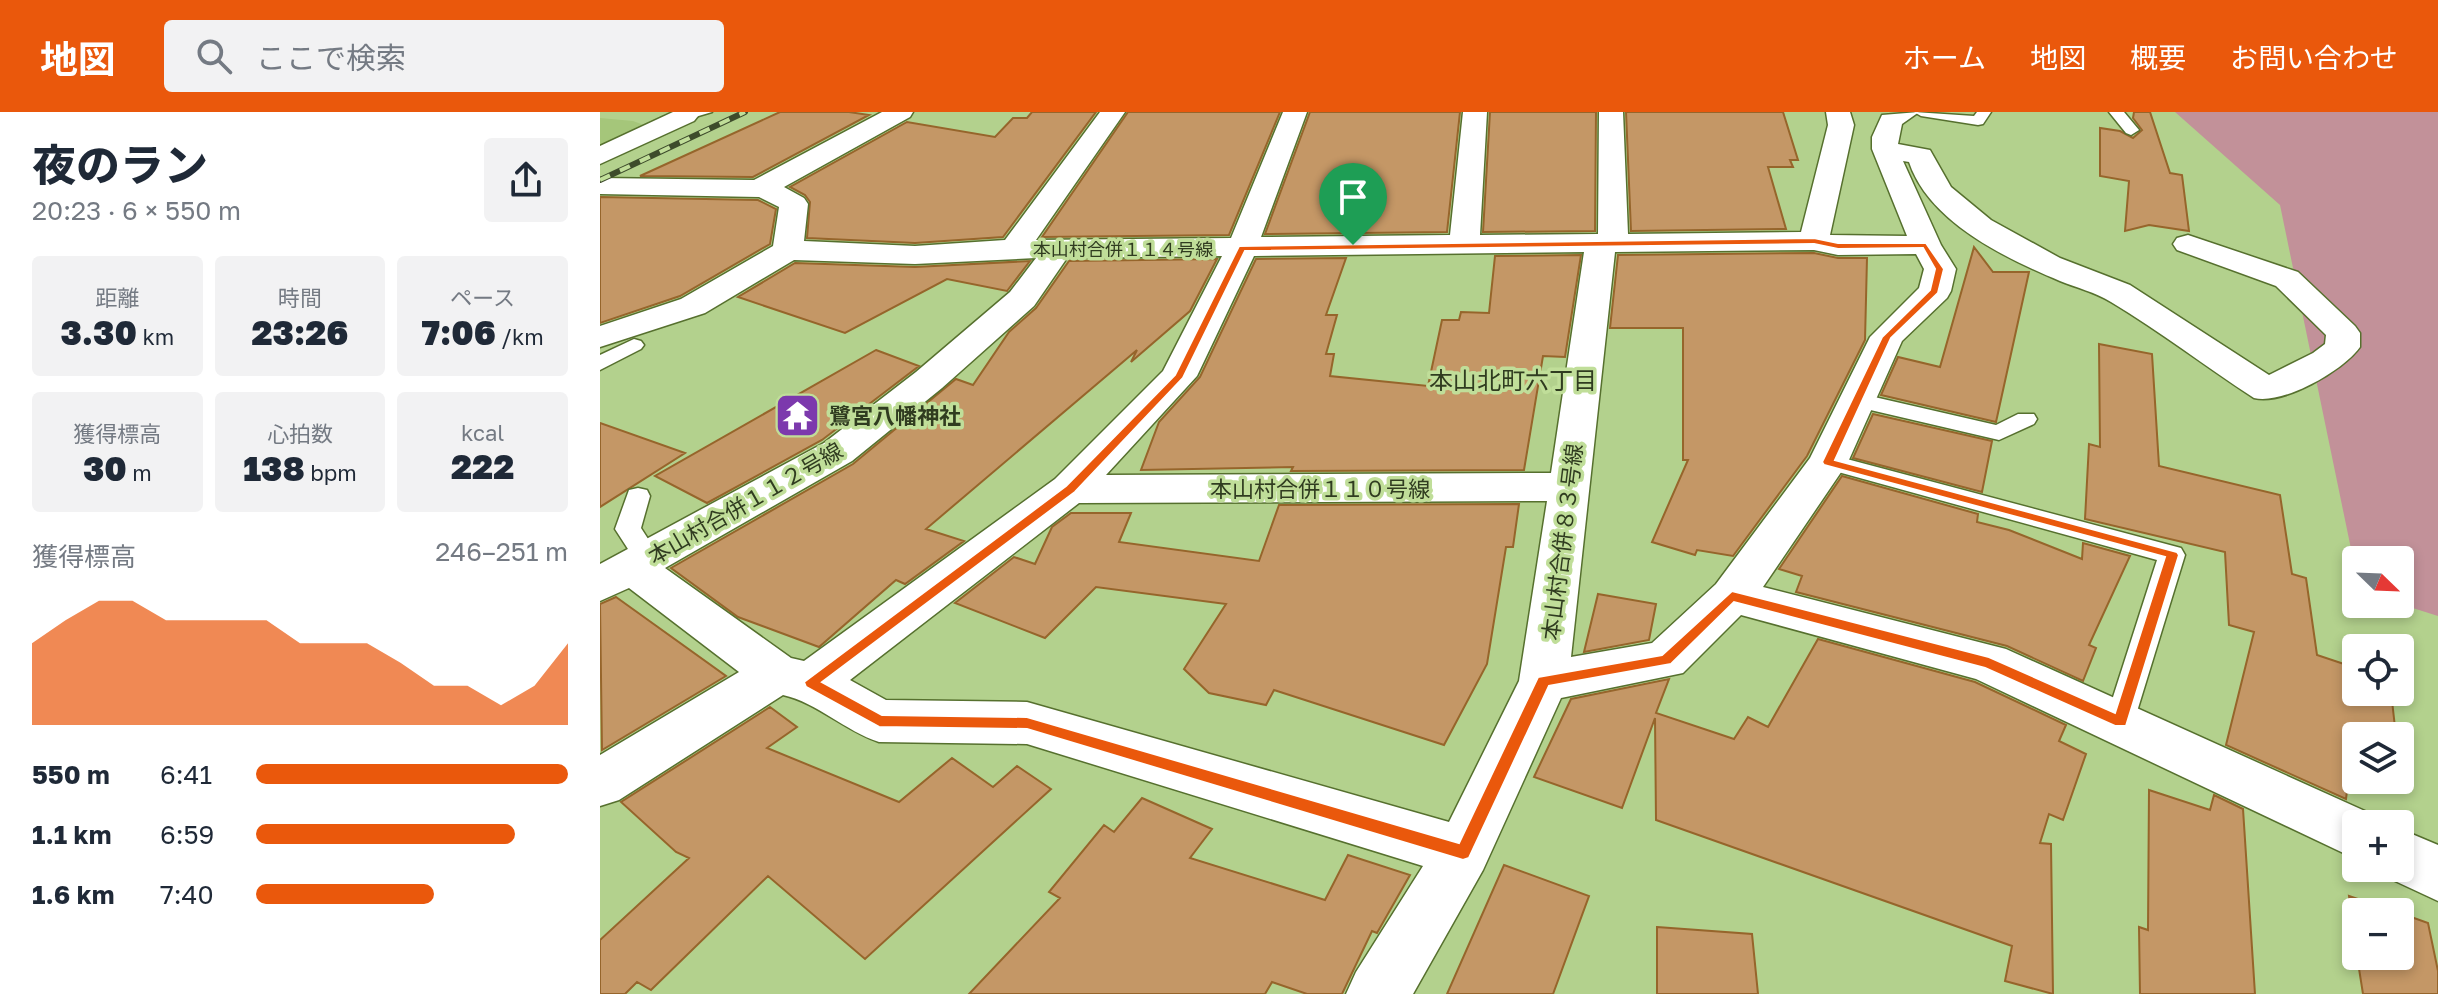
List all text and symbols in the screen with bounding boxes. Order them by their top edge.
search box [164,20,724,92]
icon: search [192,34,236,78]
text: 地図 [40,36,116,81]
text: ここで検索 [256,40,406,76]
text: ホーム [1903,41,1986,74]
text: 地図 [2030,41,2086,74]
text: 概要 [2130,41,2186,74]
text: お問い合わせ [2230,41,2398,74]
text: 夜のラン [32,138,208,191]
button: share [484,138,568,222]
pin [1319,163,1387,245]
icon: arrive [1331,175,1375,219]
text: 20:23 · 6 × 550 m [32,195,241,226]
street label: 本山村合併１１４号線 [1033,238,1213,260]
text: 距離 [95,284,139,311]
text: 時間 [278,284,322,311]
text: ペース [450,284,515,311]
text: 3.30 [60,312,137,352]
text: 23:26 [252,312,348,352]
text: 7:06 [422,312,496,352]
text: km [137,323,174,350]
text: /km [496,323,544,350]
district label: 本山北町六丁目 [1429,365,1597,394]
temple icon: 鷺宮八幡神社 [774,391,822,439]
place label: 鷺宮八幡神社 [829,402,961,429]
text: kcal [461,419,504,446]
text: 獲得標高 [73,420,161,447]
text: 心拍数 [267,420,333,447]
street label: 本山村合併１１２号線 [643,436,847,570]
street label: 本山村合併８３号線 [1537,442,1587,642]
text: 222 [451,446,514,486]
text: 30 [83,448,127,488]
text: 138 [243,448,305,488]
text: m [127,459,152,486]
text: bpm [305,459,357,486]
street label: 本山村合併１１０号線 [1210,475,1430,502]
text: 246–251 m [435,536,568,567]
text: 獲得標高 [32,541,136,572]
north arrow [2342,546,2414,618]
map controls [2342,546,2414,970]
button: locate [2342,634,2414,706]
button: layers [2342,722,2414,794]
text: 550 m [32,759,110,790]
text: 6:41 [160,759,212,790]
button: + [2342,810,2414,882]
text: 1.1 km [32,819,111,850]
text: 6:59 [160,819,214,850]
text: 1.6 km [32,879,115,910]
text: 7:40 [160,879,214,910]
button: − [2342,898,2414,970]

